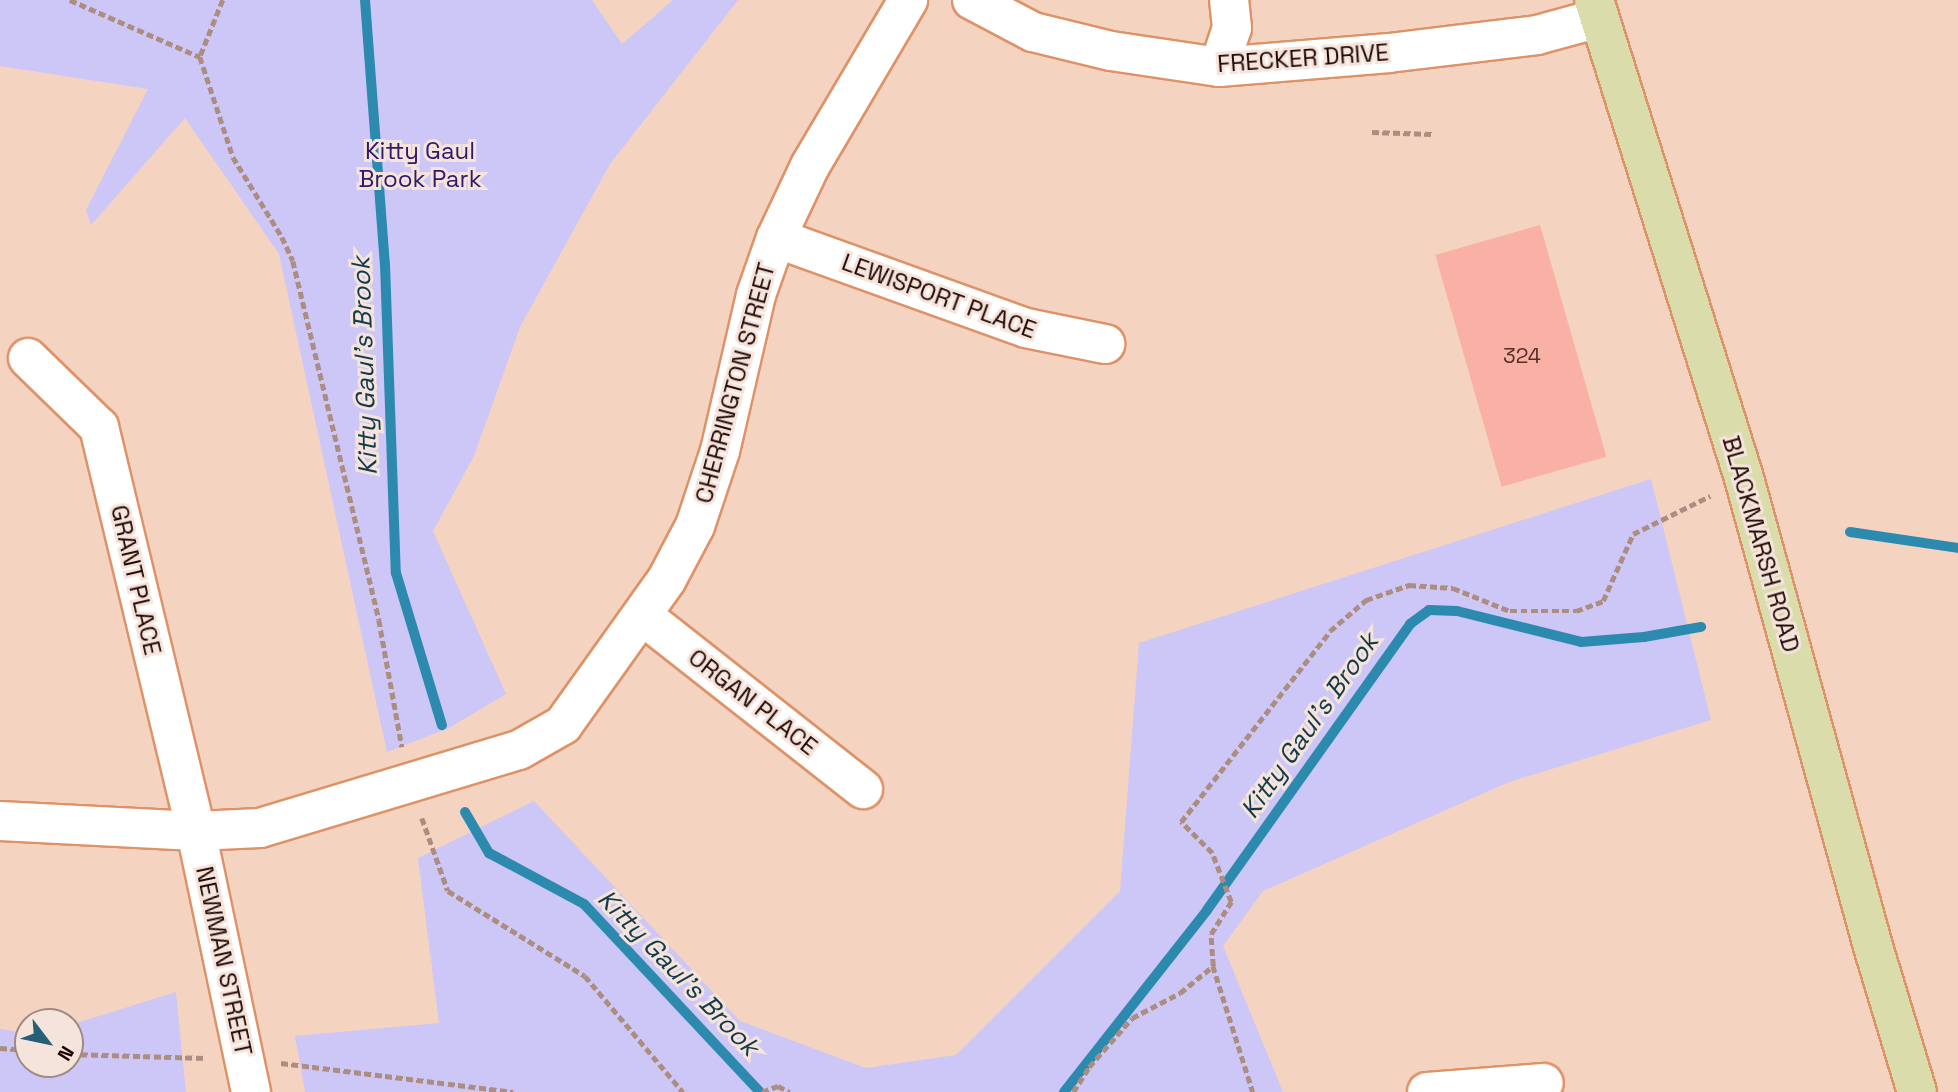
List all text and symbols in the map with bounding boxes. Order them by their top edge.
street label: FRECKER DRIVE [1216,38,1390,78]
park label: Kitty Gaul Brook Park [358,137,482,193]
street label: LEWISPORT PLACE [838,247,1040,345]
water label: Kitty Gaul's Brook [346,256,384,476]
street label: CHERRINGTON STREET [689,260,781,506]
house number: 324 [1503,343,1541,369]
street label: BLACKMARSH ROAD [1716,433,1806,655]
street label: GRANT PLACE [105,502,167,658]
water label: Kitty Gaul's Brook [1235,627,1385,825]
street label: ORGAN PLACE [683,643,823,761]
street label: NEWMAN STREET [190,864,258,1058]
water label: Kitty Gaul's Brook [591,884,765,1062]
north arrow [14,1008,84,1078]
text: N [52,1041,80,1065]

